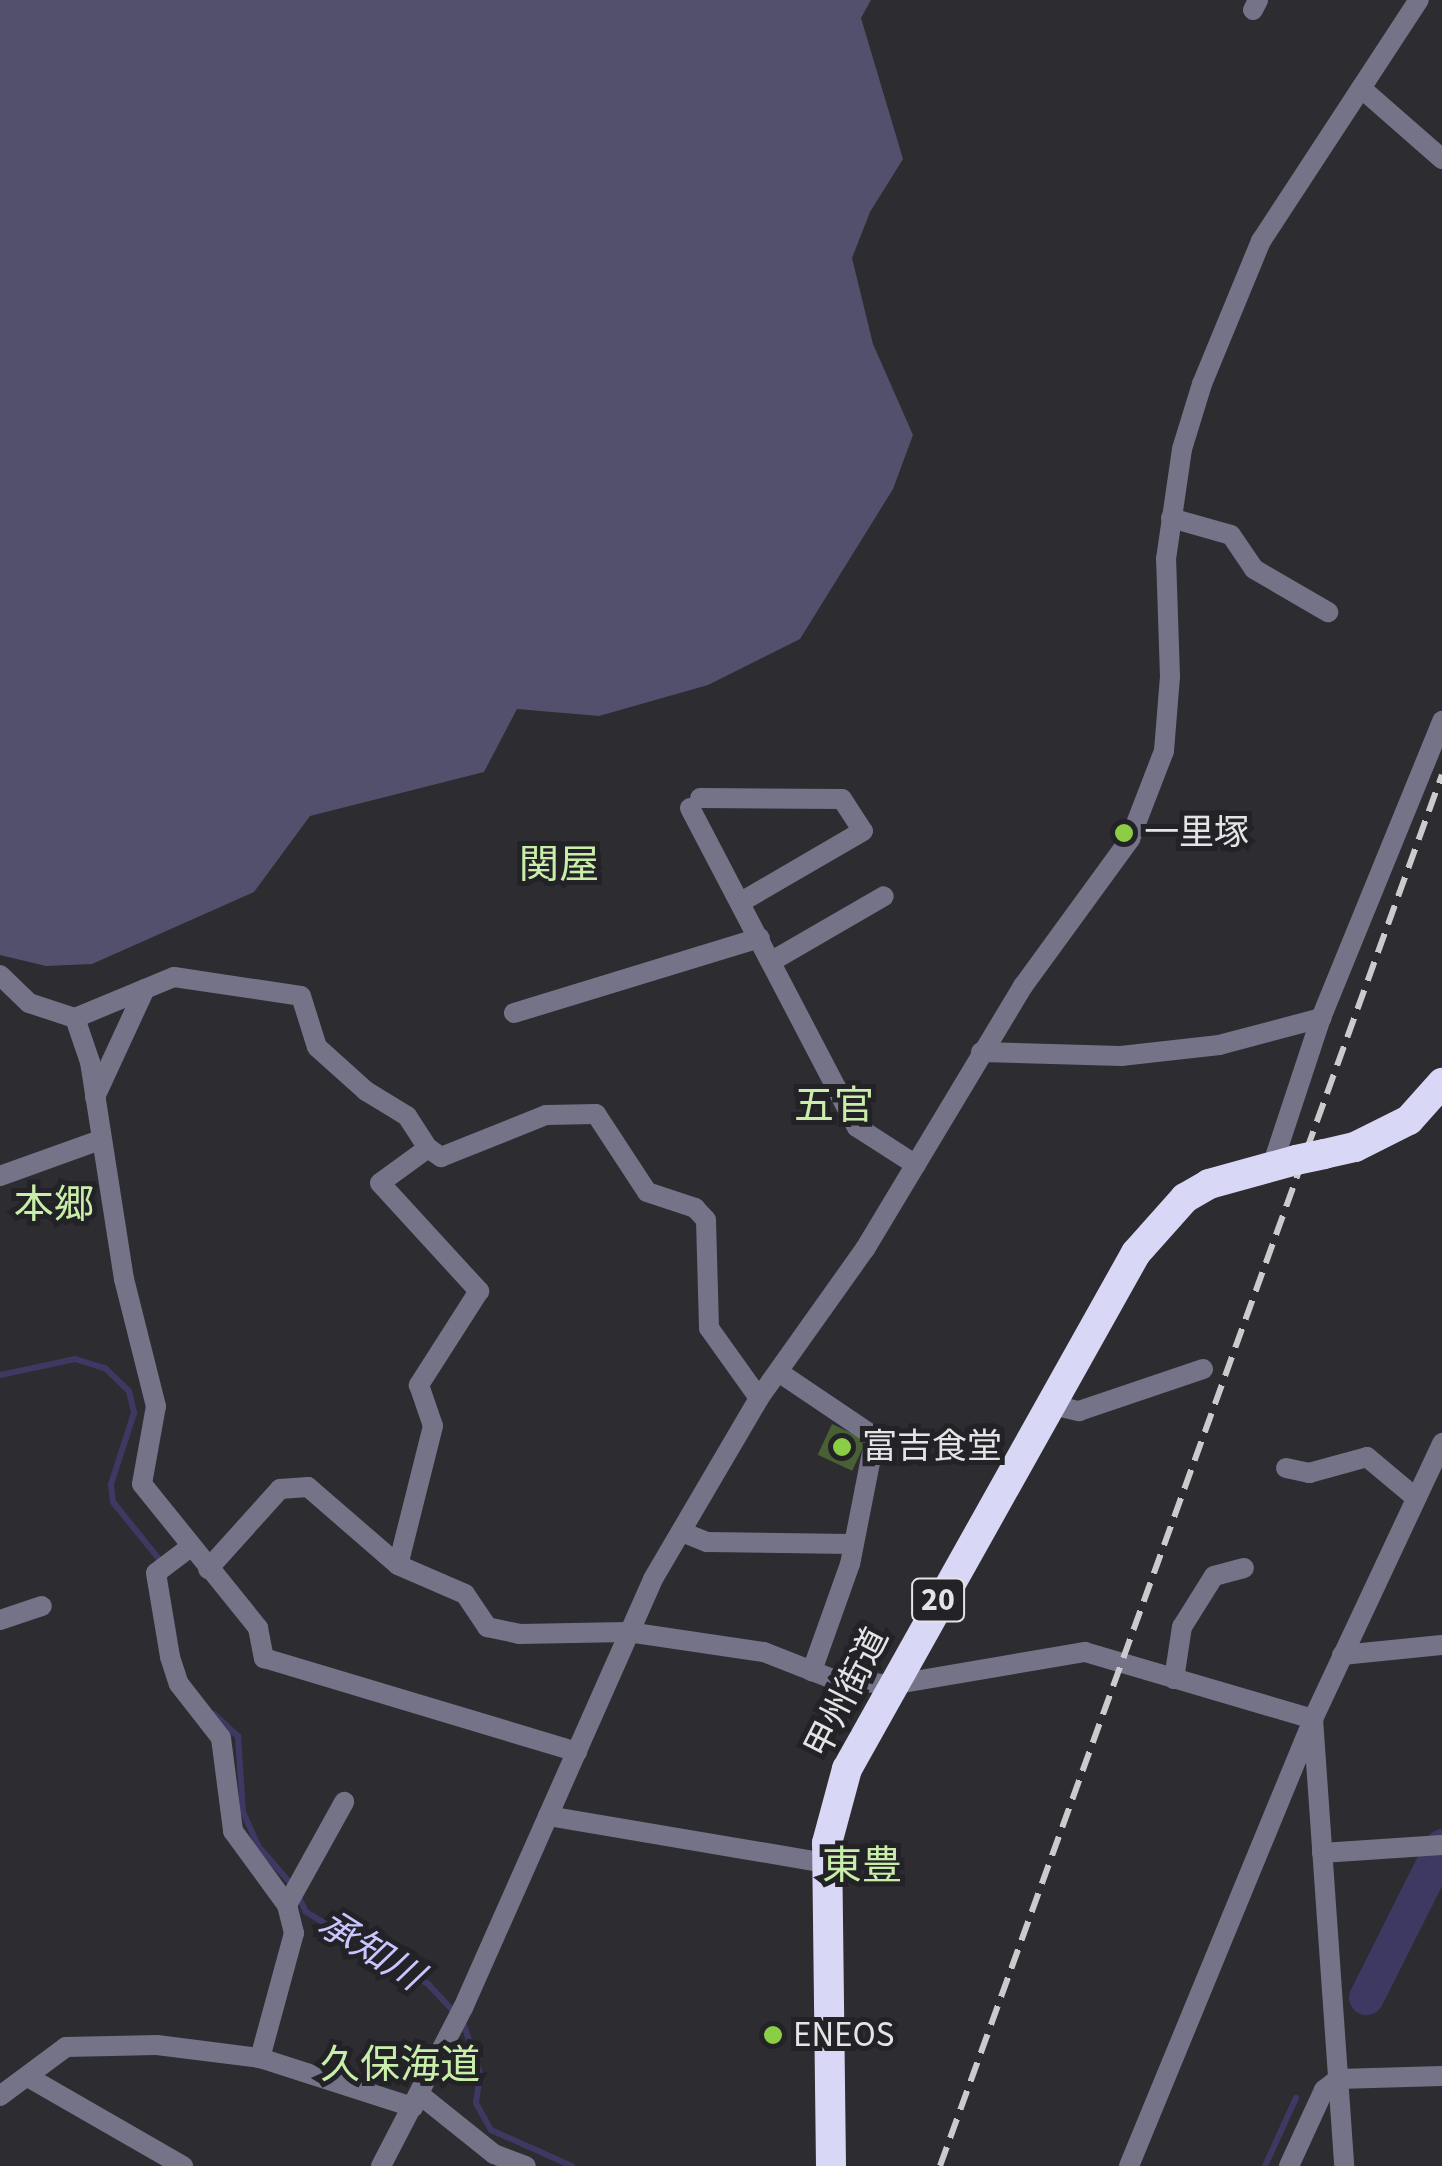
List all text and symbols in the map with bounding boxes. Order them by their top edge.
place label: 一里塚 [1144,812,1249,854]
marker: 一里塚 [1113,822,1135,844]
district label: 関屋 [519,842,599,890]
district label: 五官 [794,1083,874,1131]
district label: 本郷 [14,1182,94,1230]
place label: 富吉食堂 [862,1426,1002,1468]
marker: 富吉食堂 [831,1436,853,1458]
road number: 20 [910,1573,966,1627]
street label: 甲州街道 [797,1621,897,1765]
district label: 東豊 [822,1843,902,1891]
water label: 承知川 [310,1901,430,2001]
place label: ENEOS [793,2014,894,2056]
marker: ENEOS [762,2024,784,2046]
district label: 久保海道 [320,2042,480,2090]

